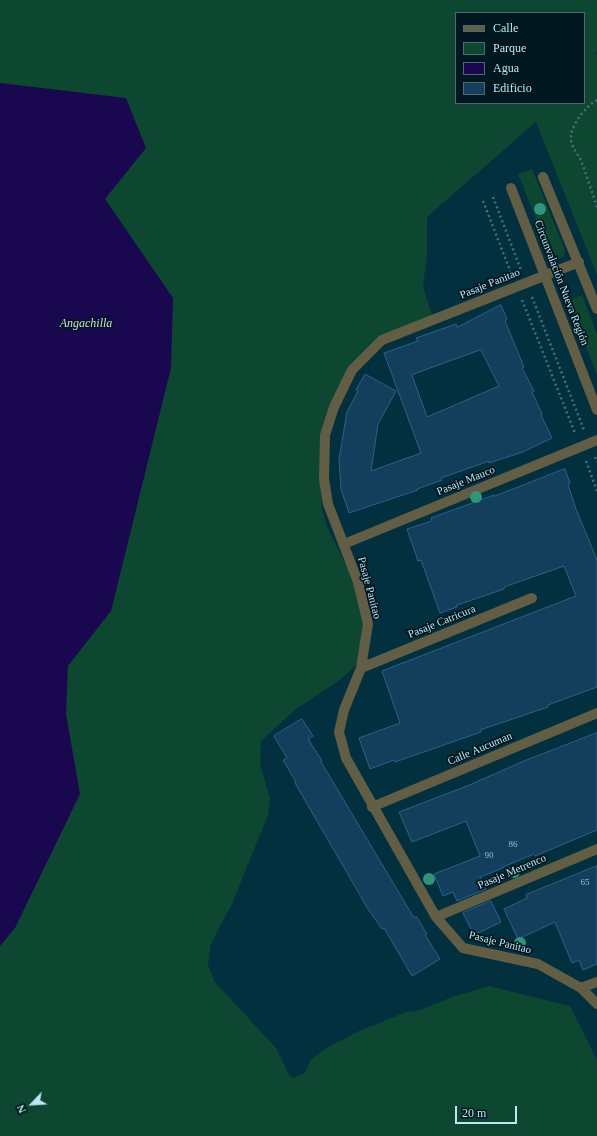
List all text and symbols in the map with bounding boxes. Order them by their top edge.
legend [455,12,585,104]
text: Calle [493,21,518,35]
text: Parque [493,41,526,55]
text: Agua [493,61,519,75]
text: Edificio [493,81,532,95]
street label: Circunvalación Nueva Región [531,218,591,348]
street label: Pasaje Panitao [458,266,522,302]
water label: Angachilla [60,317,112,331]
street label: Pasaje Mauco [435,463,497,499]
street label: Pasaje Panitao [354,555,384,621]
street label: Pasaje Catricura [406,602,478,642]
street label: Calle Aucuman [446,729,514,769]
house number: 86 [508,840,518,850]
house number: 90 [484,851,494,861]
street label: Pasaje Metrenco [476,852,548,892]
house number: 65 [580,878,590,888]
street label: Pasaje Panitao [467,929,533,957]
north arrow [12,1084,52,1124]
scale bar [457,1098,519,1124]
text: N [14,1103,28,1115]
text: 20 m [462,1106,486,1120]

